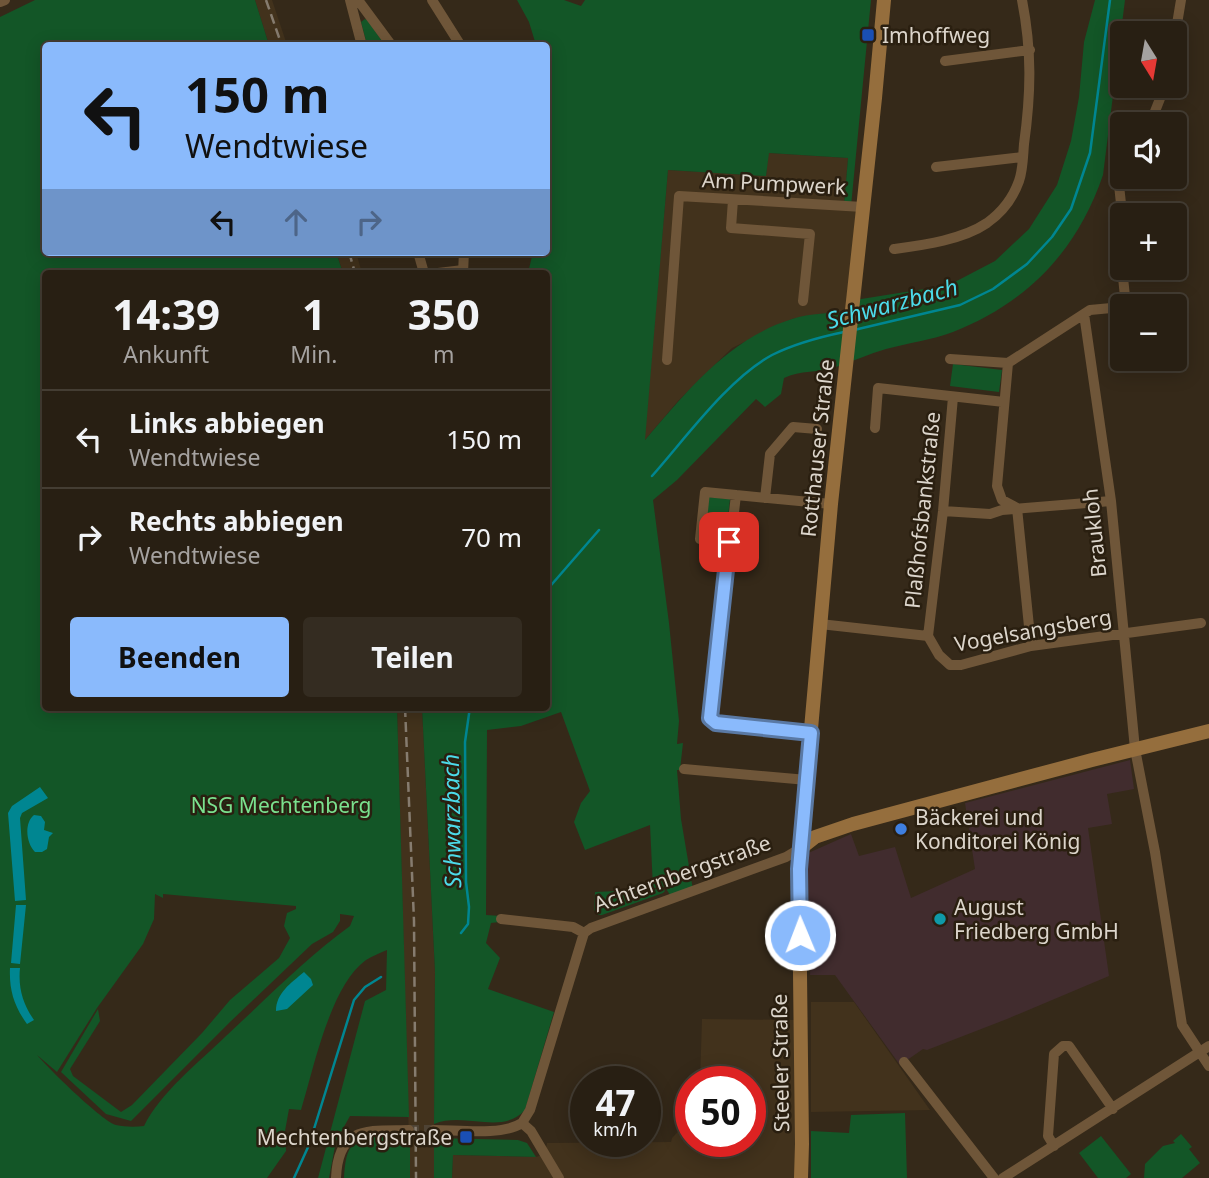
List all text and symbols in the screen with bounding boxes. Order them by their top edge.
place label: Imhoffweg [882,21,990,49]
north arrow [1110,21,1186,98]
map controls [1110,21,1187,371]
marker: Imhoffweg [860,27,876,43]
text: 150 m [185,61,330,127]
icon: left [70,70,161,161]
button: sound [1110,112,1187,189]
text: Wendtwiese [185,124,368,167]
street label: Am Pumpwerk [701,165,848,201]
icon: left [204,203,242,241]
icon: ahead [277,203,315,241]
icon: right [350,203,388,241]
button: + [1110,203,1187,280]
water label: Schwarzbach [823,270,961,336]
text: 14:39 [112,285,220,342]
text: 1 [302,285,326,342]
text: 350 [408,285,480,342]
button: − [1110,294,1187,371]
text: Ankunft [123,338,209,370]
text: Min. [290,338,338,370]
text: m [433,338,455,370]
street label: Rotthauser Straße [794,358,840,538]
text: Links abbiegen [129,405,325,441]
street label: Plaßhofsbankstraße [898,410,946,610]
icon: left [70,420,108,458]
text: 150 m [446,421,522,457]
text: Wendtwiese [129,441,261,473]
street label: Braukloh [1075,487,1113,579]
text: Rechts abbiegen [129,503,344,539]
pin [699,512,759,572]
icon: right [70,518,108,556]
text: 70 m [461,519,522,555]
icon: arrive [710,523,748,561]
text: Wendtwiese [129,539,261,571]
street label: Vogelsangsberg [952,602,1114,658]
button: Beenden [70,617,289,697]
button: Teilen [303,617,522,697]
water label: Schwarzbach [434,753,468,889]
park label: NSG Mechtenberg [191,791,371,819]
place label: Bäckerei und Konditorei König [915,803,1080,855]
marker: Bäckerei und Konditorei König [893,821,909,837]
street label: Achternbergstraße [590,828,774,918]
place label: August Friedberg GmbH [954,893,1119,945]
position arrow [763,898,837,972]
marker: August Friedberg GmbH [932,911,948,927]
street label: Steeler Straße [765,994,795,1132]
speed limit sign: 50 [675,1066,766,1157]
text: 47 [595,1079,636,1126]
text: km/h [593,1117,638,1141]
place label: Mechtenbergstraße [257,1123,452,1151]
marker: Mechtenbergstraße [458,1129,474,1145]

